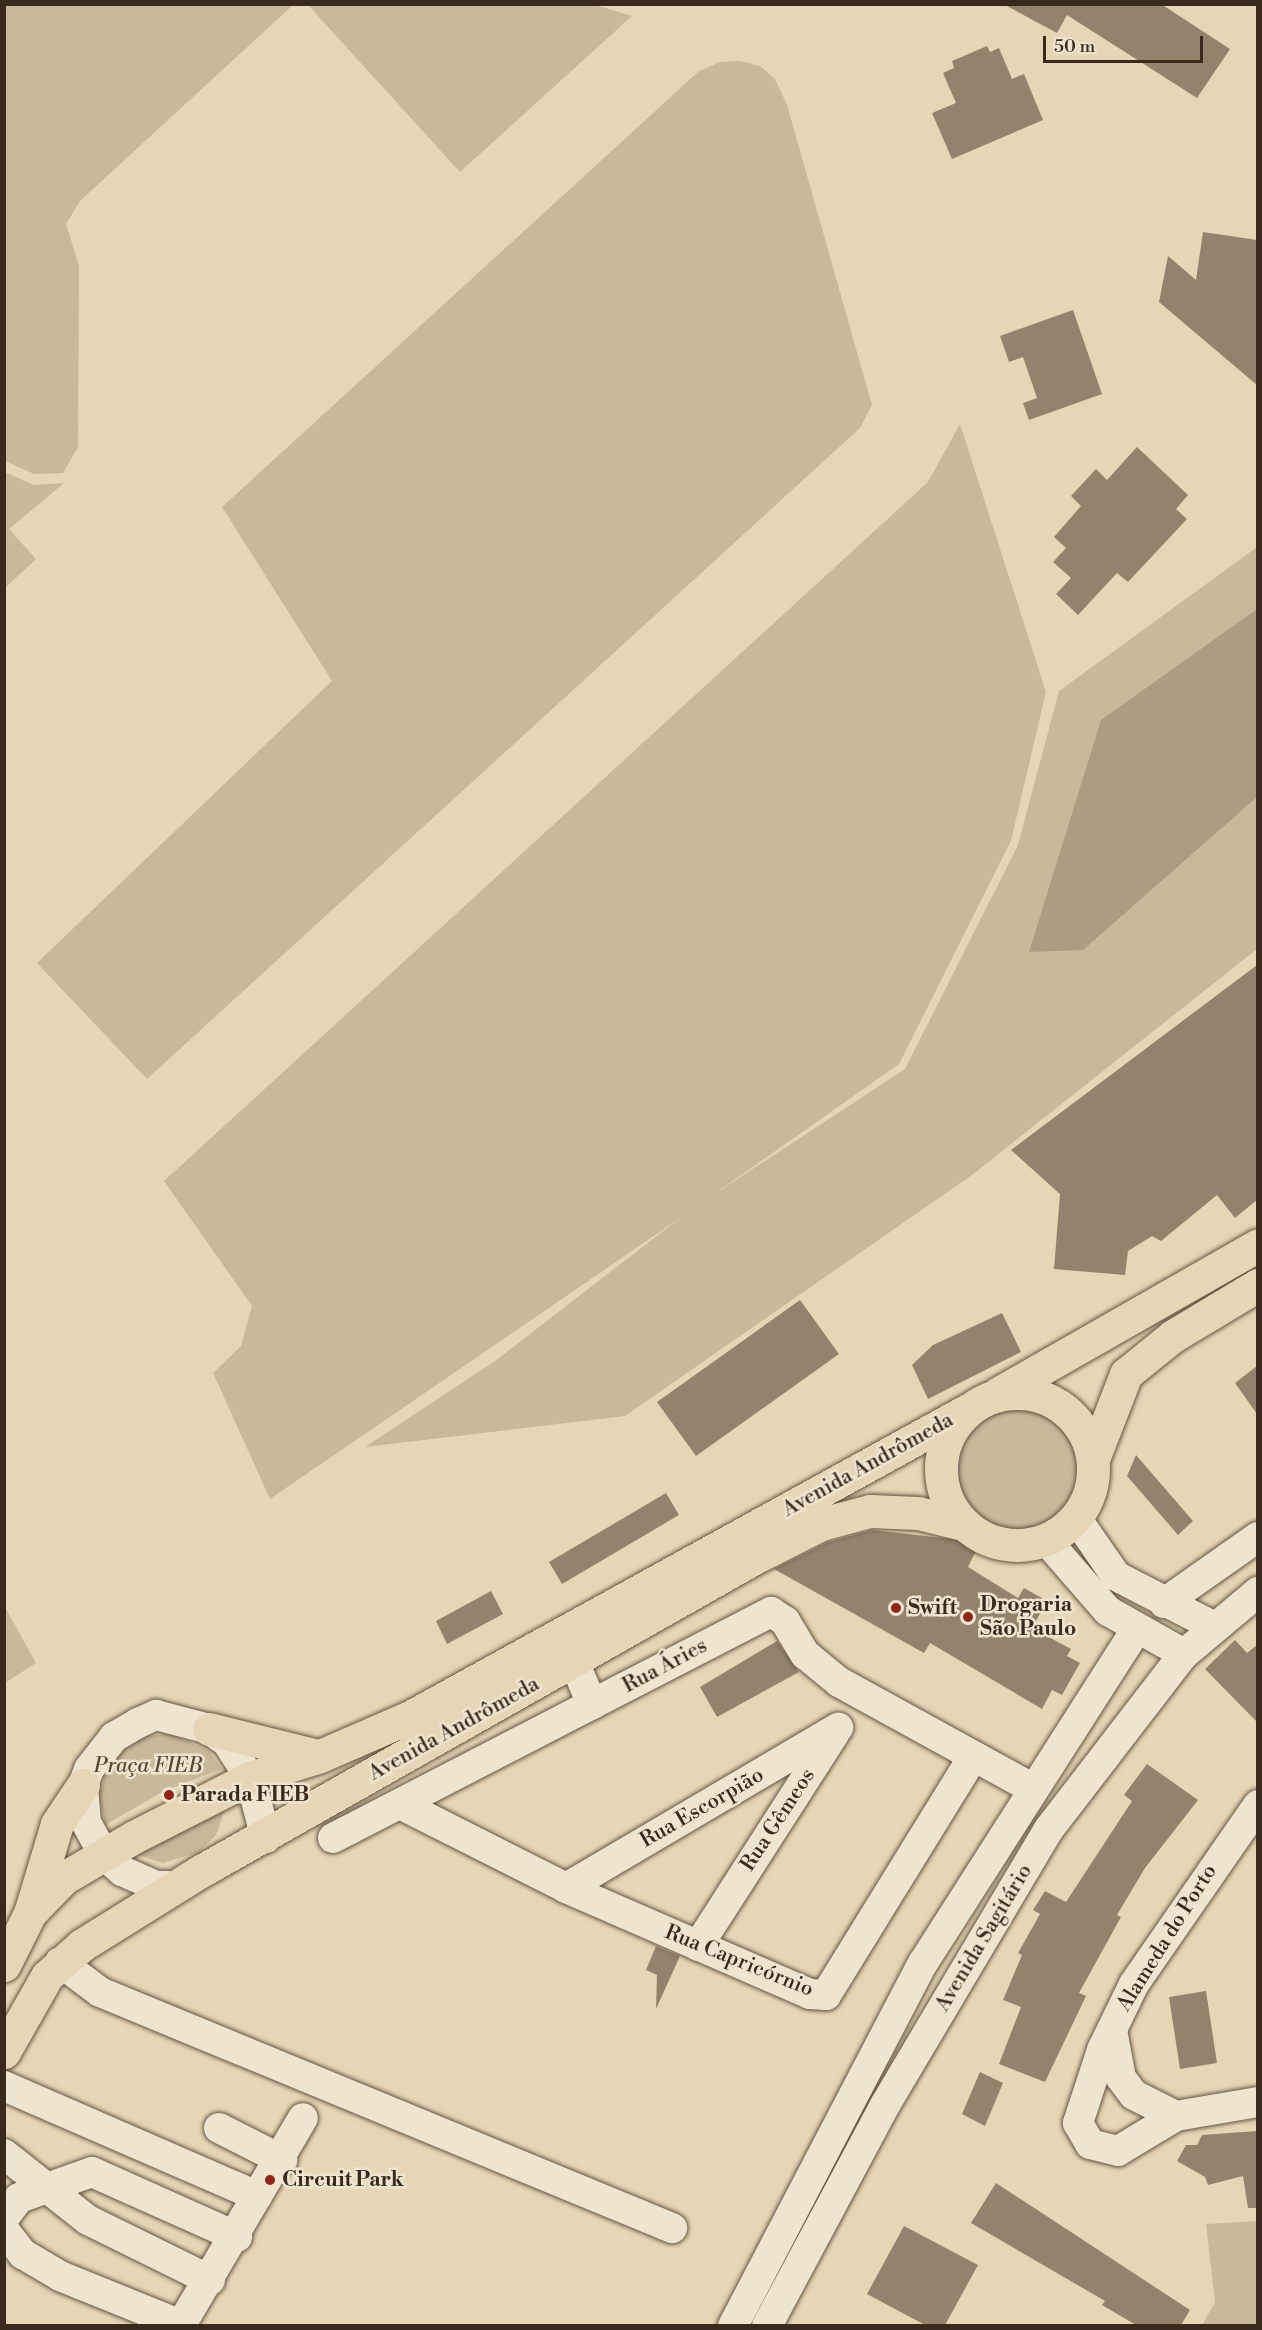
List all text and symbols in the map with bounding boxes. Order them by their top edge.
scale bar [1046,24,1206,62]
text: 50 m [1054,35,1095,58]
street label: Avenida Andrômeda [778,1408,958,1522]
place label: Drogaria São Paulo [980,1592,1076,1642]
place label: Swift [908,1595,957,1621]
marker: Swift [889,1601,903,1615]
marker: Drogaria São Paulo [961,1610,975,1624]
street label: Rua Áries [618,1633,712,1699]
street label: Avenida Andrômeda [364,1672,544,1786]
park label: Praça FIEB [94,1753,202,1779]
street label: Rua Escorpião [636,1762,768,1854]
street label: Rua Gêmeos [735,1764,821,1876]
place label: Parada FIEB [181,1782,309,1808]
marker: Parada FIEB [162,1788,176,1802]
street label: Avenida Sagitário [930,1860,1038,2016]
street label: Alameda do Porto [1112,1860,1222,2016]
street label: Rua Capricórnio [661,1920,817,2002]
place label: Circuit Park [282,2167,404,2193]
marker: Circuit Park [263,2173,277,2187]

